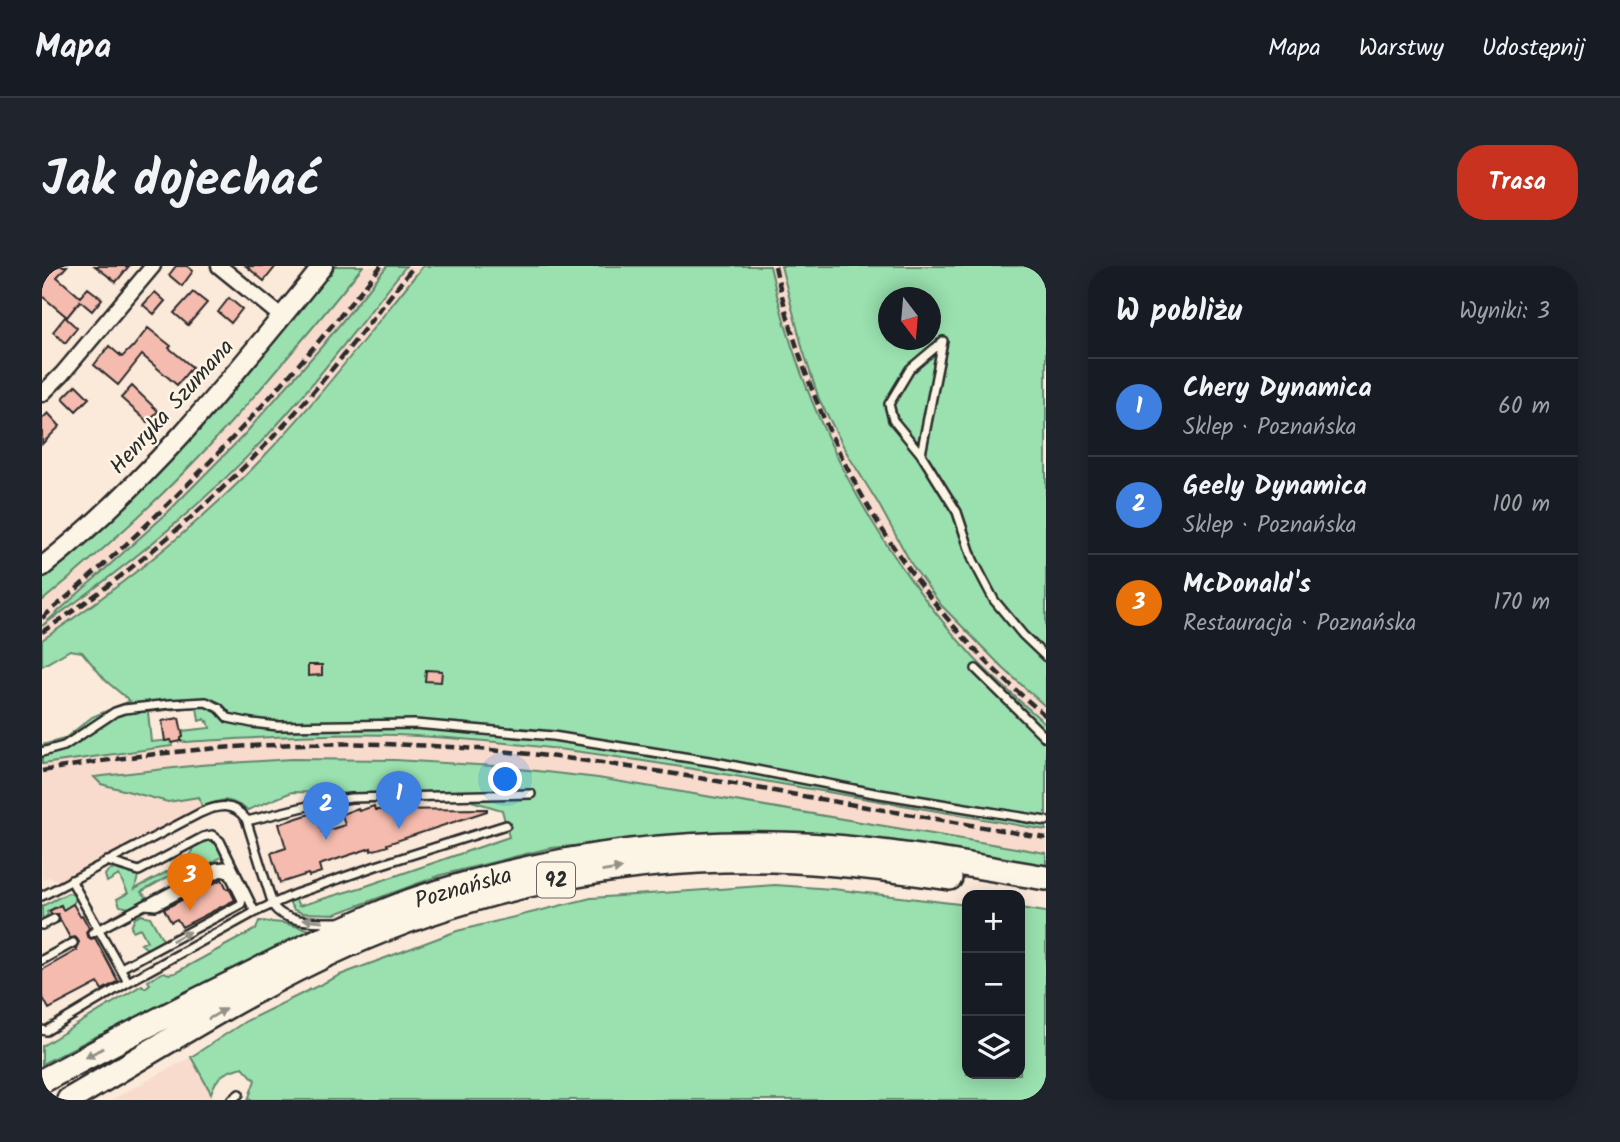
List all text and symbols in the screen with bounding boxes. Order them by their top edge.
text: Mapa [35,22,111,75]
text: Mapa [1268,29,1321,68]
text: Warstwy [1359,29,1444,68]
text: Udostępnij [1482,29,1585,68]
text: Jak dojechać [42,143,320,221]
button: Trasa [1457,145,1578,220]
north arrow [878,287,941,350]
text: W pobliżu [1116,288,1242,336]
text: Wyniki: 3 [1459,294,1550,330]
street label: Henryka Szumana [101,331,244,484]
text: Chery Dynamica [1183,368,1372,410]
text: 1 [1136,389,1142,425]
text: 60 m [1498,389,1550,425]
text: Sklep · Poznańska [1183,410,1357,446]
text: Geely Dynamica [1183,466,1367,508]
text: 2 [1132,487,1146,523]
text: 100 m [1492,487,1550,523]
text: Sklep · Poznańska [1183,508,1357,544]
text: McDonald's [1183,564,1311,606]
text: 3 [1133,585,1145,621]
text: 170 m [1493,585,1550,621]
text: Restauracja · Poznańska [1183,606,1416,642]
your location [488,762,522,796]
pin: 1 [376,771,422,829]
pin: 2 [303,782,349,840]
pin: 3 [167,853,213,911]
street label: Poznańska [411,858,516,920]
road number: 92 [537,862,575,898]
one-way arrow [601,864,623,875]
map controls [962,890,1025,1079]
button: + [962,890,1025,953]
one-way arrow [302,915,324,926]
one-way arrow [171,931,191,942]
button: − [962,953,1025,1016]
one-way arrow [208,1007,227,1020]
button: layers [962,1016,1025,1079]
one-way arrow [84,1047,104,1059]

